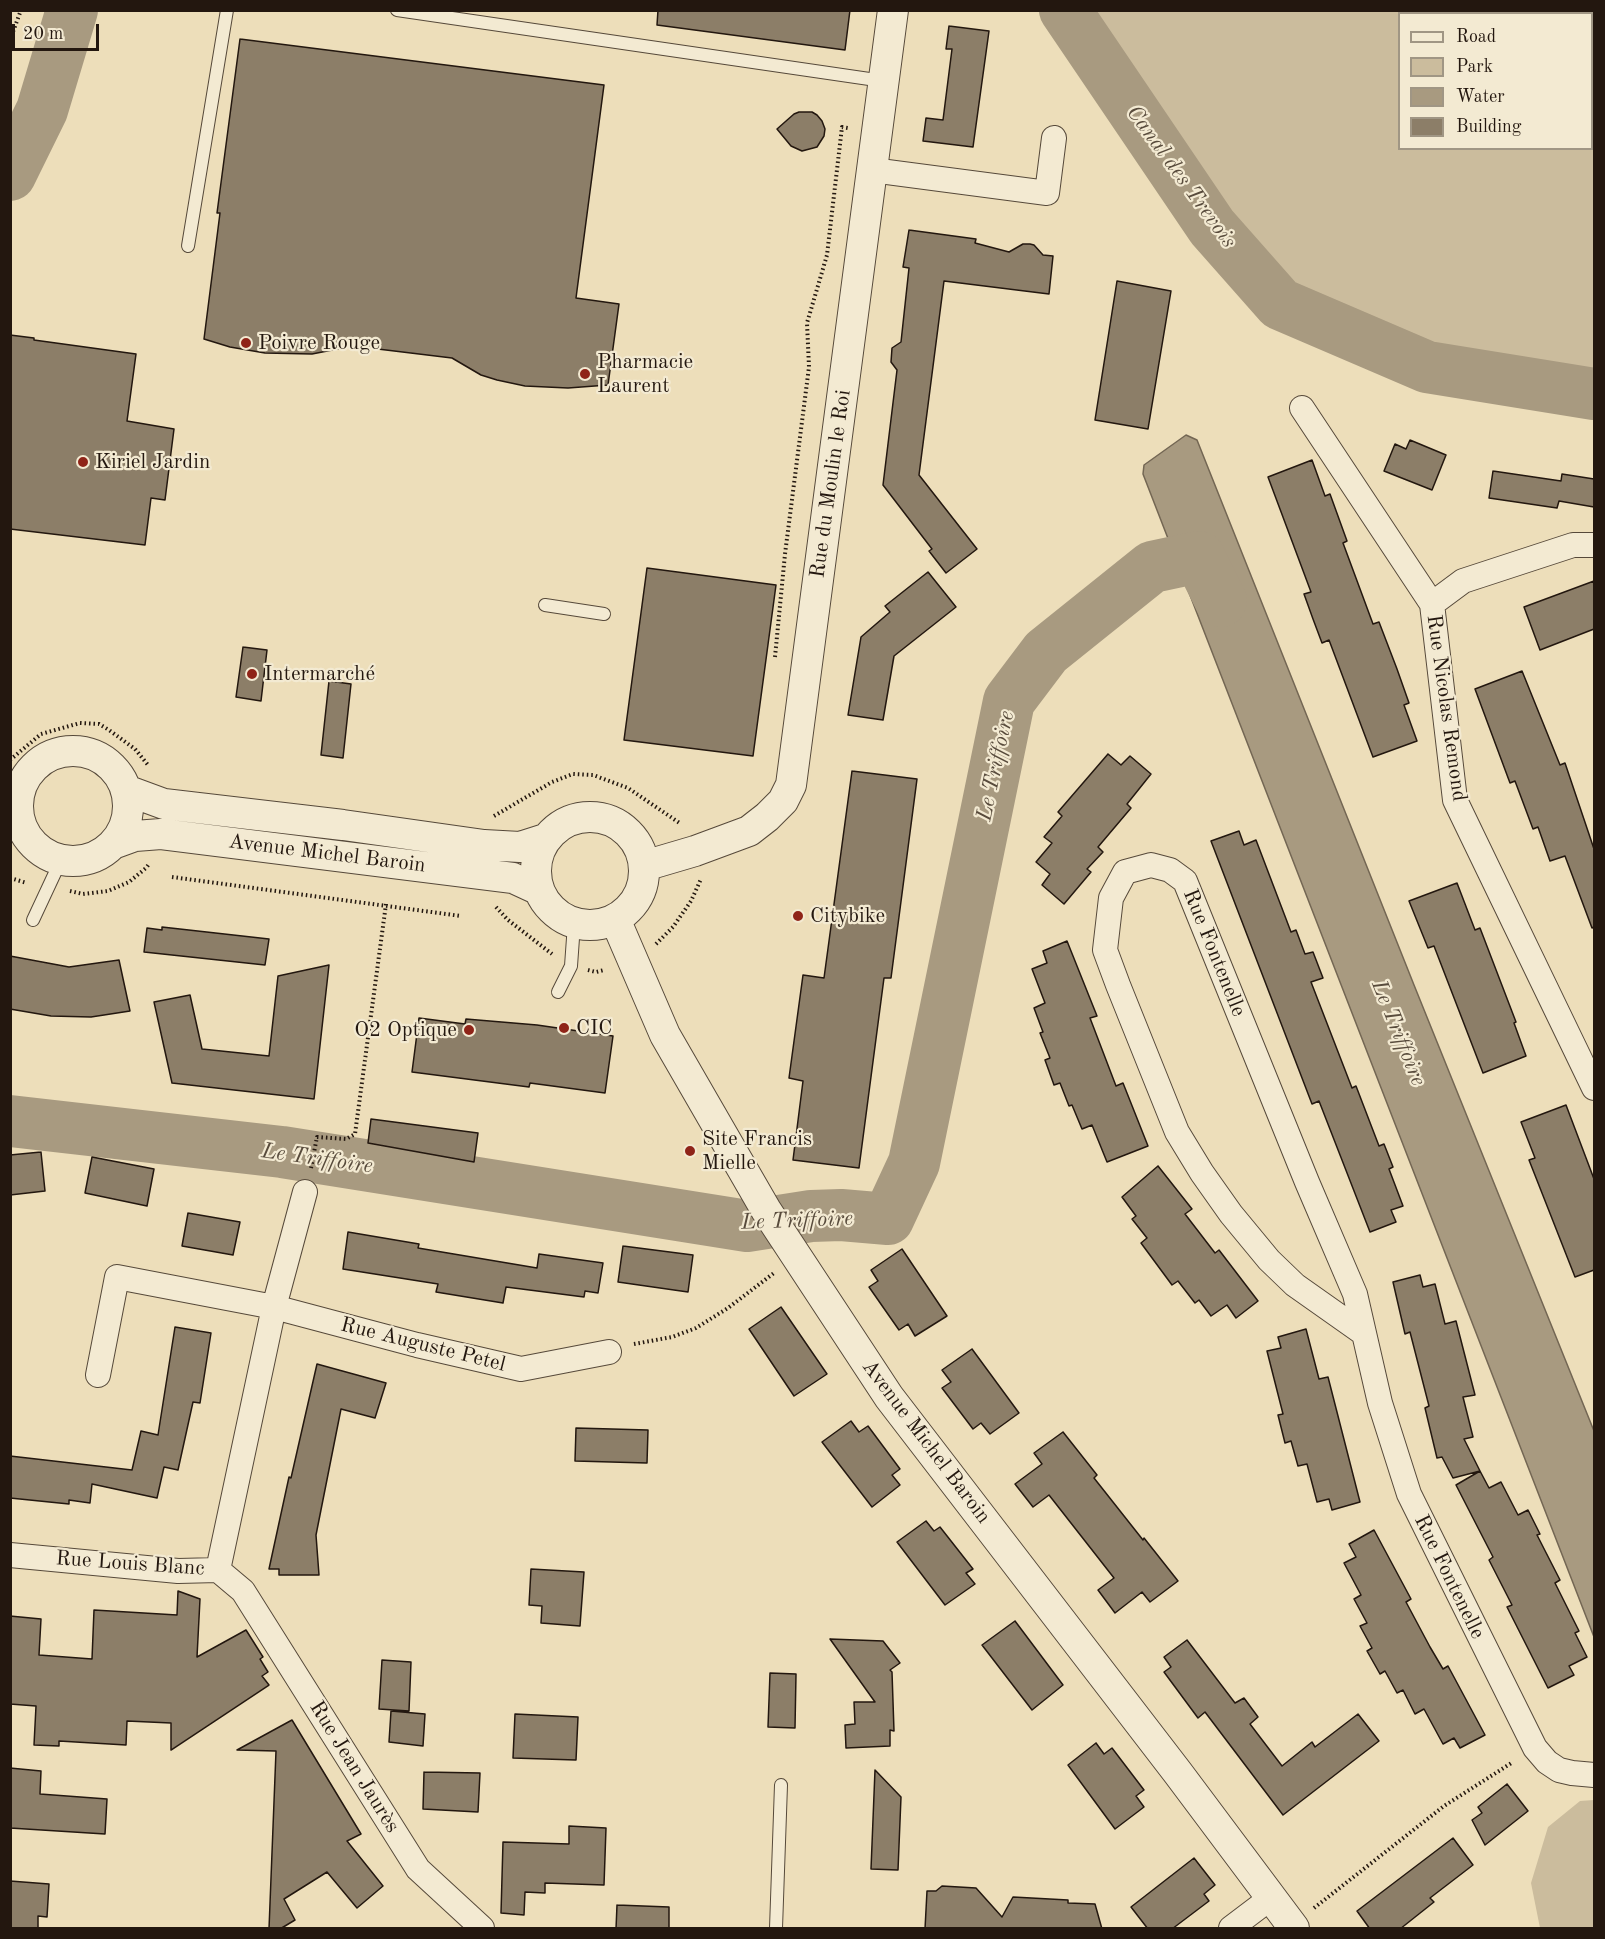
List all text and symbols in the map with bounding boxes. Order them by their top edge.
scale bar [15,12,102,50]
legend [1398,12,1593,150]
text: 20 m [23,25,63,43]
text: Road [1456,28,1496,46]
text: Park [1456,58,1493,76]
text: Water [1456,88,1505,106]
water label: Canal des Trevois [1120,100,1242,254]
text: Building [1456,118,1521,136]
place label: Poivre Rouge [258,330,380,356]
marker: Poivre Rouge [239,336,253,350]
place label: Pharmacie Laurent [597,349,693,399]
marker: Pharmacie Laurent [578,367,592,381]
street label: Rue du Moulin le Roi [805,388,857,580]
place label: Kiriel Jardin [95,449,210,475]
marker: Kiriel Jardin [76,455,90,469]
street label: Rue Nicolas Remond [1420,613,1472,803]
place label: Intermarché [264,661,375,687]
marker: Intermarché [245,667,259,681]
water label: Le Triffoire [971,708,1021,824]
street label: Avenue Michel Baroin [227,829,427,879]
street label: Rue Fontenelle [1177,886,1251,1020]
place label: Citybike [810,903,885,929]
marker: Citybike [791,909,805,923]
water label: Le Triffoire [1365,976,1431,1090]
place label: CIC [576,1015,612,1041]
place label: O2 Optique [354,1017,457,1043]
marker: CIC [557,1021,571,1035]
marker: O2 Optique [462,1023,476,1037]
place label: Site Francis Mielle [702,1126,812,1176]
water label: Le Triffoire [260,1138,374,1180]
marker: Site Francis Mielle [683,1144,697,1158]
water label: Le Triffoire [740,1206,854,1236]
street label: Rue Auguste Petel [338,1312,508,1378]
street label: Avenue Michel Baroin [856,1355,996,1529]
street label: Rue Fontenelle [1408,1511,1490,1643]
street label: Rue Louis Blanc [55,1546,205,1582]
street label: Rue Jean Jaurès [303,1696,405,1838]

